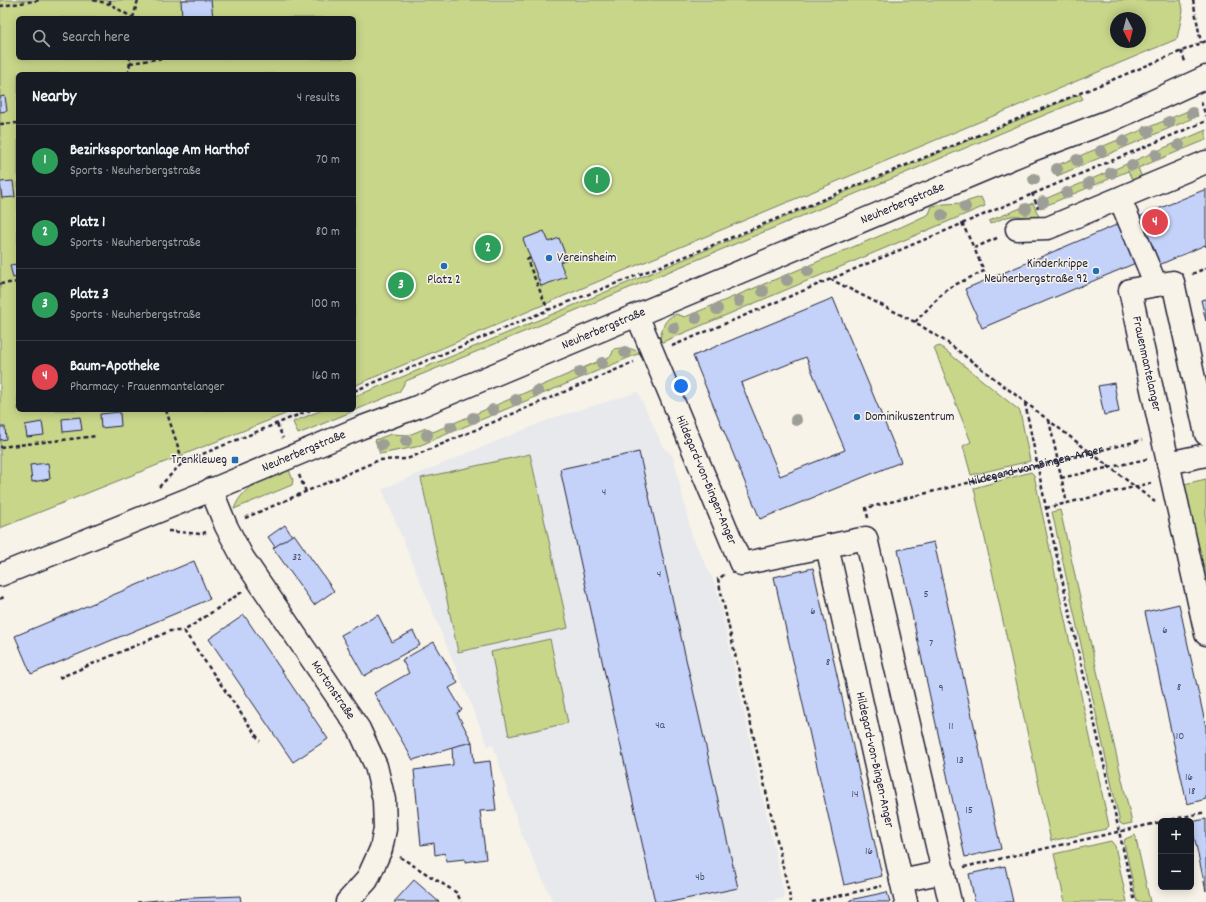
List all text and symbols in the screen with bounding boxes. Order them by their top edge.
north arrow [1110,12,1146,48]
search box [16,16,356,60]
icon: search [30,27,52,49]
text: Search here [62,27,130,49]
text: Nearby [32,86,76,110]
text: 4 results [297,89,340,108]
text: Bezirkssportanlage Am Harthof [70,140,249,162]
text: 1 [44,151,46,170]
text: 70 m [316,151,340,170]
text: Sports · Neuherbergstraße [70,162,201,181]
pin: 1 [584,165,610,195]
street label: Neuherbergstraße [858,178,948,230]
pin: 4 [1142,207,1168,237]
text: Platz 1 [70,212,105,234]
text: 2 [42,223,48,242]
text: 80 m [316,223,340,242]
pin: 2 [475,233,501,263]
text: Sports · Neuherbergstraße [70,234,201,253]
place label: Vereinsheim [557,249,616,268]
marker: Vereinsheim [544,253,554,263]
place label: Kinderkrippe Neuherbergstraße 92 [984,255,1088,289]
marker: Platz 2 [439,261,449,271]
marker: Kinderkrippe Neuherbergstraße 92 [1091,266,1101,276]
pin: 3 [388,270,414,300]
place label: Platz 2 [427,271,461,290]
text: Platz 3 [70,284,109,306]
text: 3 [42,295,48,314]
text: 100 m [311,295,340,314]
street label: Neuherbergstraße [559,303,649,355]
text: Sports · Neuherbergstraße [70,306,201,325]
street label: Frauenmantelanger [1127,314,1166,414]
text: Baum-Apotheke [70,356,160,378]
text: 4 [42,367,48,386]
text: 160 m [312,367,340,386]
your location [671,376,691,396]
text: Pharmacy · Frauenmantelanger [70,378,224,397]
place label: Dominikuszentrum [865,408,954,427]
street label: Hildegard-von-Bingen-Anger [670,412,742,548]
marker: Dominikuszentrum [852,412,862,422]
street label: Neuherbergstraße [259,425,349,477]
street label: Hildegard-von-Bingen-Anger [966,440,1106,492]
place label: Trenkleweg [171,451,227,470]
marker: Trenkleweg [230,455,240,465]
house number: 4 [602,485,606,501]
house number: 32 [292,550,302,566]
house number: 4 [657,567,661,583]
house number: 5 [923,587,929,603]
house number: 6 [810,604,816,620]
house number: 6 [1162,623,1168,639]
house number: 7 [929,636,933,652]
house number: 8 [826,655,830,671]
street label: Mortonstraße [306,657,360,724]
house number: 8 [1177,680,1181,696]
house number: 9 [938,681,944,697]
street label: Hildegard-von-Bingen-Anger [850,690,899,830]
house number: 4a [655,718,666,734]
house number: 11 [949,719,953,735]
house number: 10 [1176,729,1184,745]
house number: 13 [956,753,964,769]
house number: 16 [1185,770,1193,786]
house number: 18 [1189,784,1195,800]
house number: 14 [852,787,858,803]
house number: 15 [965,803,973,819]
map controls [1158,818,1194,890]
button: + [1158,818,1194,854]
house number: 16 [865,844,873,860]
button: − [1158,854,1194,890]
house number: 4b [695,870,705,886]

